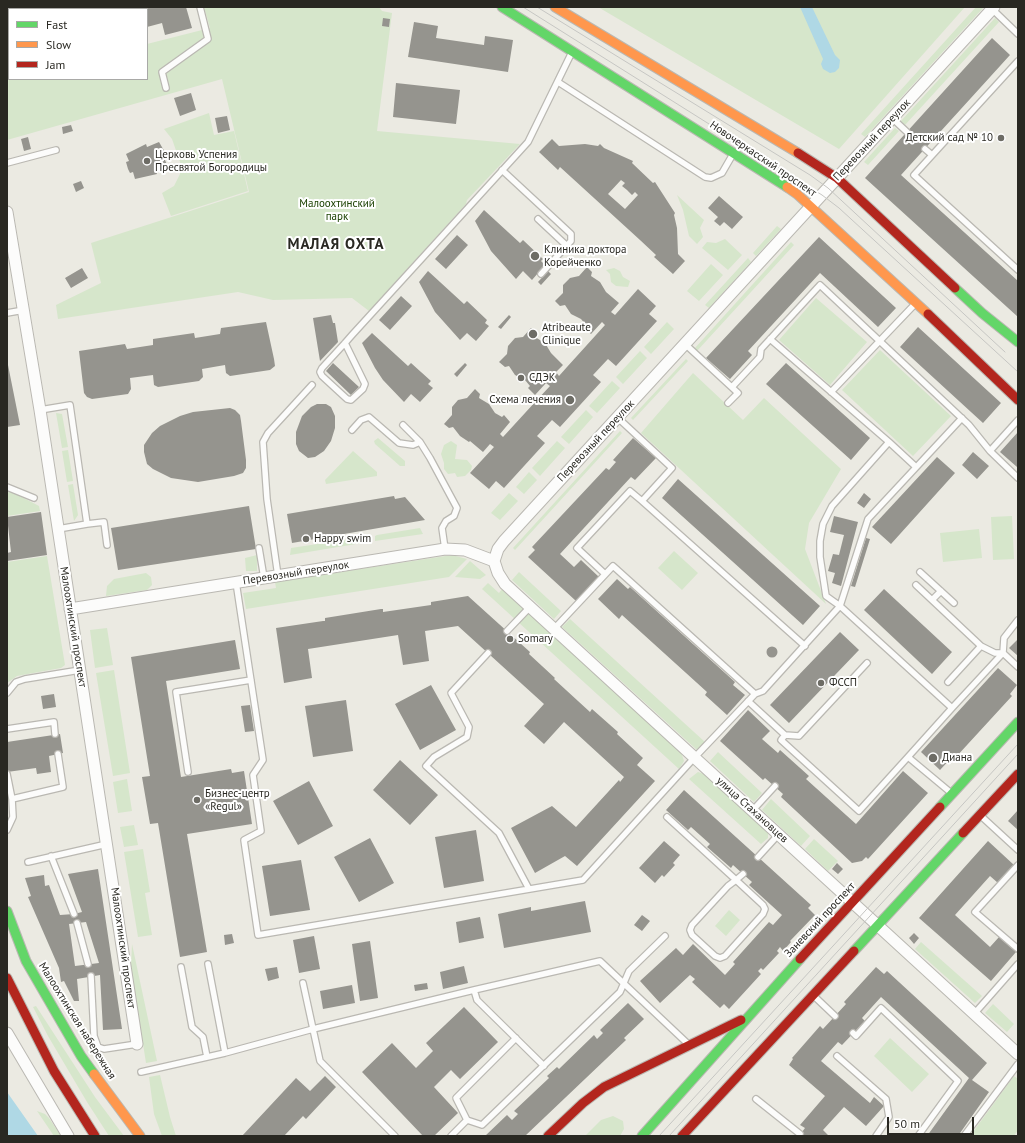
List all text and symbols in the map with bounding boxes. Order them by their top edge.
legend [8,8,148,80]
text: Fast [46,17,67,32]
text: Slow [46,37,71,52]
text: Jam [46,57,65,72]
street label: Перевозный переулок [831,96,913,184]
street label: Новочеркасский проспект [707,118,819,200]
place label: Детский сад № 10 [905,131,993,145]
marker: Детский сад № 10 [996,133,1006,143]
place label: Церковь Успения Пресвятой Богородицы [155,148,267,174]
marker: Церковь Успения Пресвятой Богородицы [142,156,152,166]
park label: Малоохтинский парк [299,197,375,223]
district label: МАЛАЯ ОХТА [287,236,385,254]
place label: Клиника доктора Корейченко [544,243,626,269]
marker: Клиника доктора Корейченко [529,250,541,262]
place label: Atribeaute Clinique [542,321,591,347]
marker: Atribeaute Clinique [527,328,539,340]
place label: СДЭК [529,371,555,385]
marker: СДЭК [516,373,526,383]
place label: Схема лечения [489,393,561,407]
marker: Схема лечения [564,394,576,406]
street label: Перевозный переулок [555,397,637,485]
place label: Happy swim [314,532,371,546]
marker: Happy swim [301,534,311,544]
street label: Перевозный переулок [242,558,350,588]
street label: Малоохтинский проспект [57,566,89,688]
place label: Somary [518,632,553,646]
marker: Somary [505,634,515,644]
place label: ФССП [829,676,857,690]
marker: ФССП [816,678,826,688]
place label: Диана [942,751,972,765]
marker: Диана [927,752,939,764]
street label: улица Стахановцев [713,774,791,846]
place label: Бизнес-центр «Regul» [205,787,270,813]
marker: Бизнес-центр «Regul» [192,795,202,805]
street label: Заневский проспект [782,880,858,960]
street label: Малоохтинский проспект [108,887,138,1009]
street label: Малоохтинская набережная [36,960,118,1082]
scale bar [889,1109,976,1135]
text: 50 m [894,1116,920,1131]

